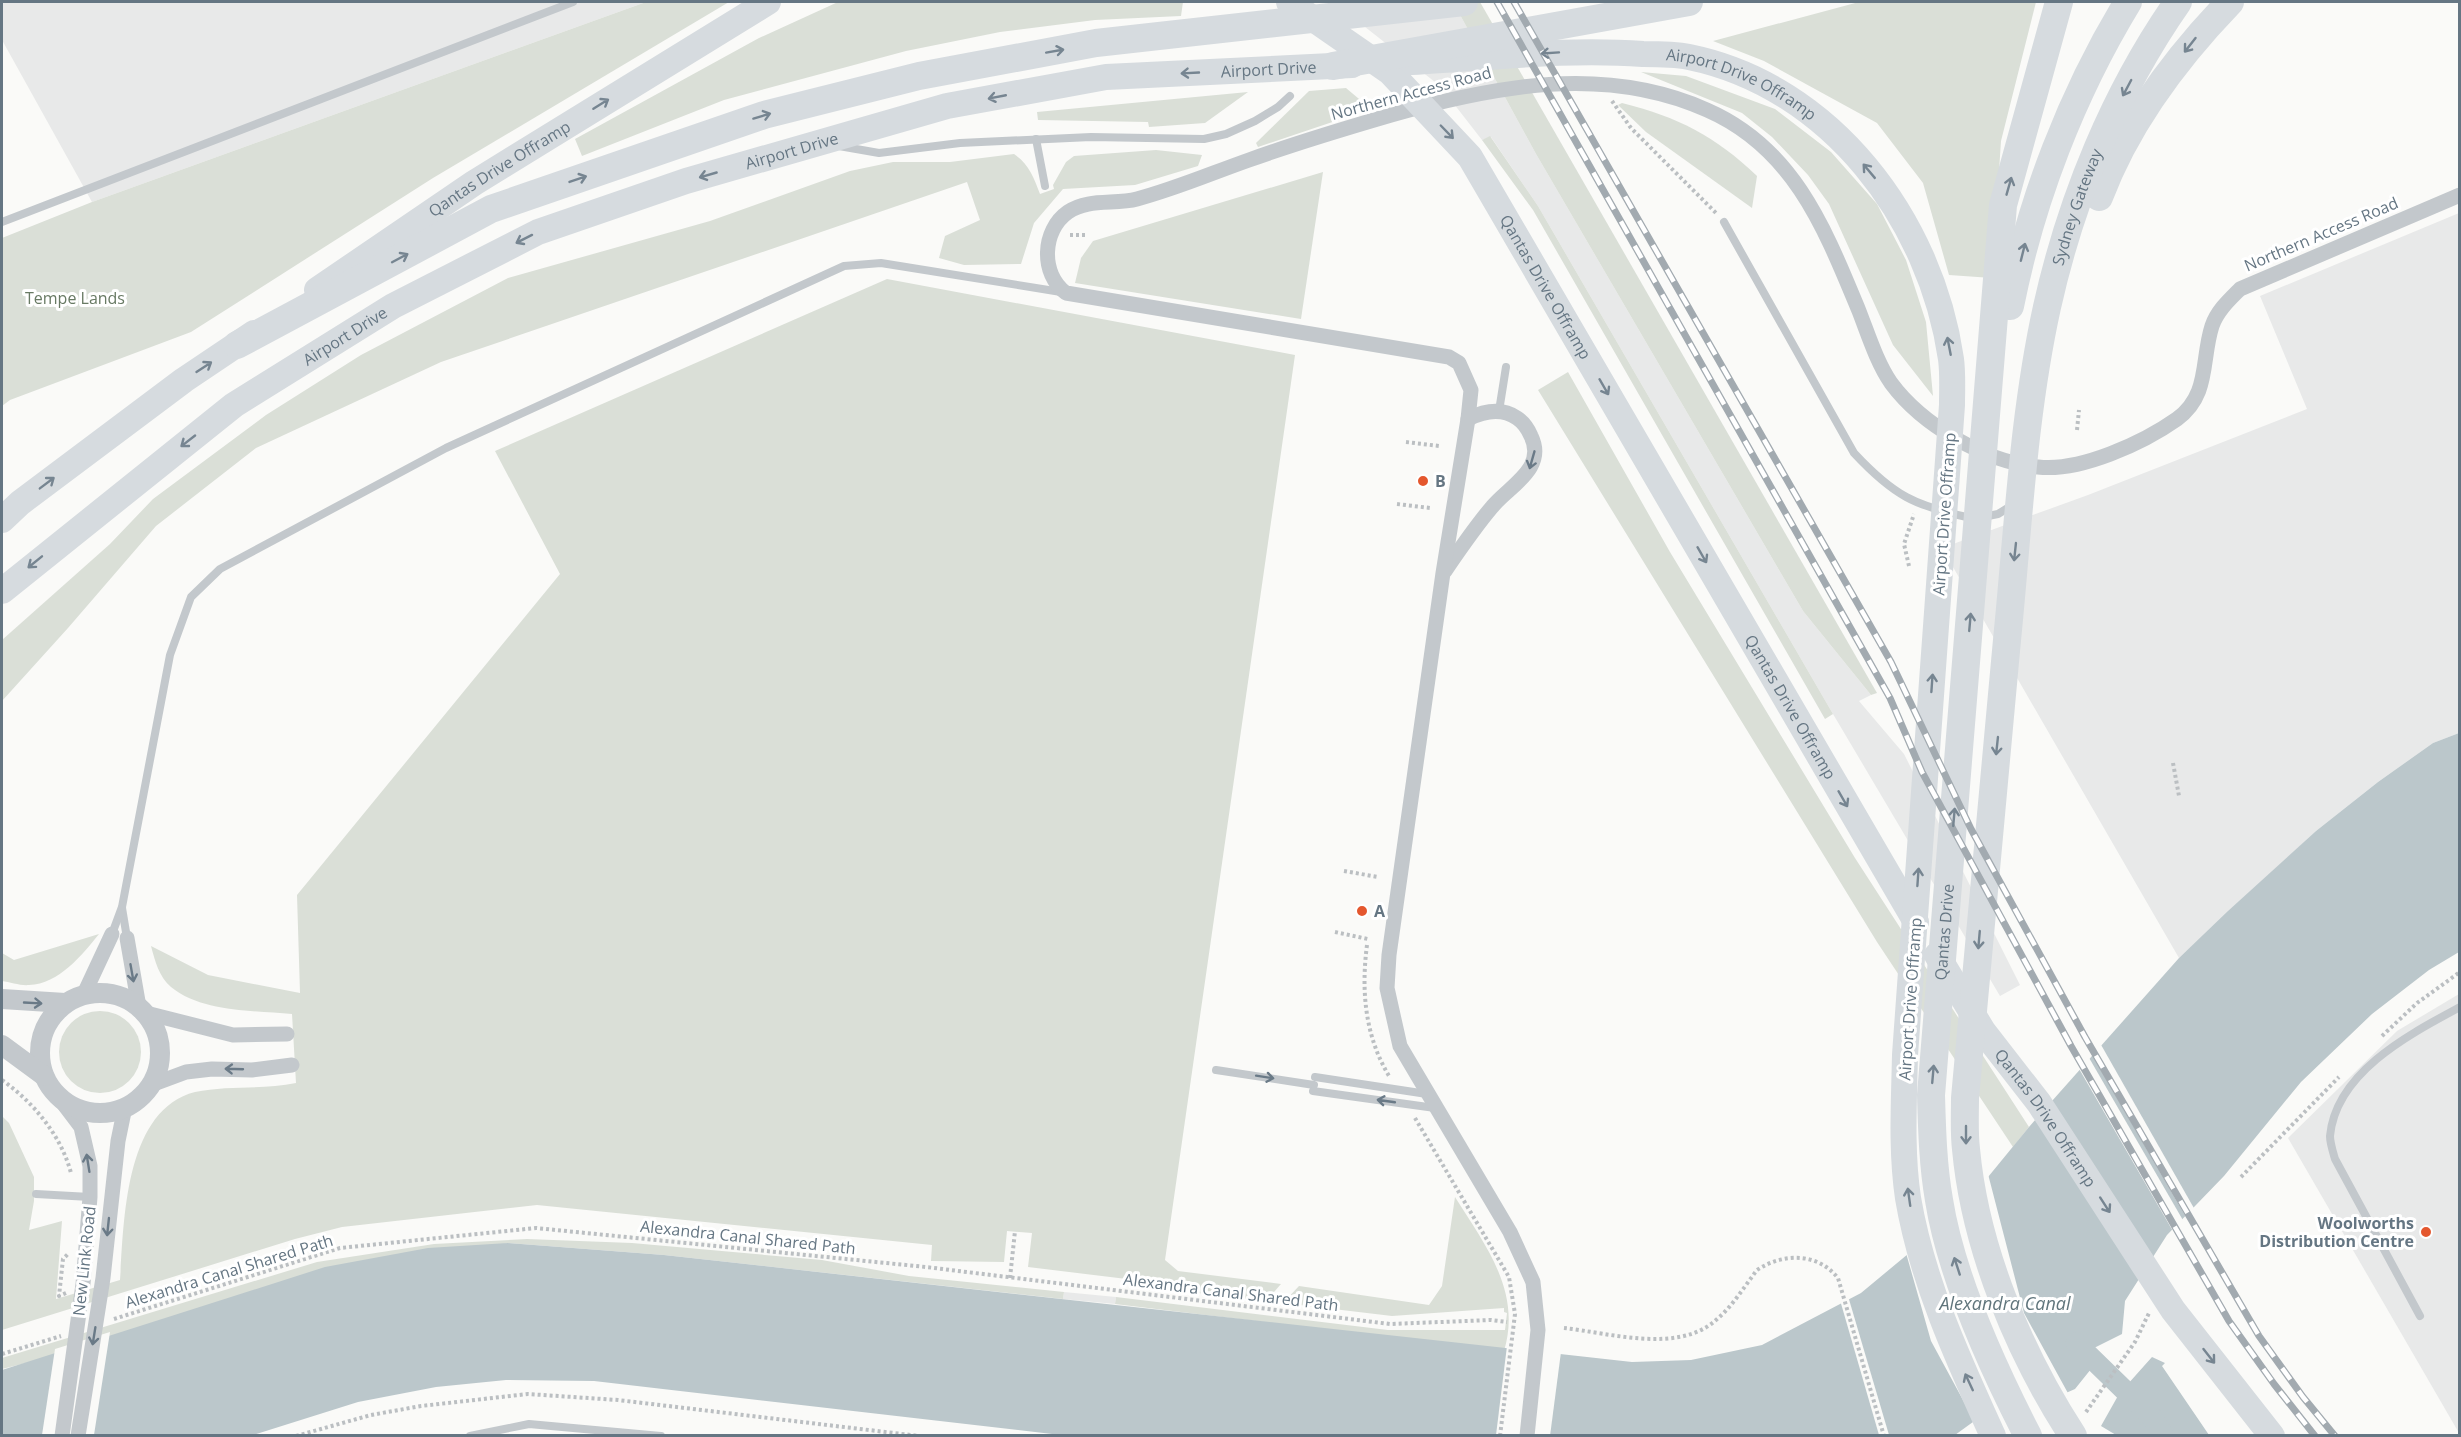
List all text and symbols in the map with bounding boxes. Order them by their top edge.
one-way arrow [2184,36,2197,52]
street label: Airport Drive Offramp [1665,43,1821,125]
one-way arrow [1044,45,1064,56]
one-way arrow [1541,48,1561,59]
street label: Airport Drive [1220,56,1317,82]
street label: Northern Access Road [1328,61,1494,125]
one-way arrow [1181,67,1201,78]
one-way arrow [2121,78,2132,96]
one-way arrow [988,92,1007,103]
one-way arrow [592,98,609,110]
one-way arrow [752,110,771,121]
street label: Qantas Drive Offramp [424,115,574,222]
one-way arrow [1439,125,1454,140]
street label: Airport Drive [743,127,841,174]
street label: Sydney Gateway [2047,144,2108,268]
one-way arrow [1863,163,1876,179]
one-way arrow [699,170,718,181]
one-way arrow [568,172,587,183]
one-way arrow [2003,177,2015,196]
street label: Northern Access Road [2241,192,2401,276]
street label: Qantas Drive Offramp [1495,210,1597,363]
one-way arrow [515,234,533,245]
one-way arrow [2018,242,2030,261]
one-way arrow [391,252,408,264]
park label: Tempe Lands [25,287,125,309]
street label: Airport Drive [298,301,391,371]
one-way arrow [1943,337,1954,357]
one-way arrow [195,361,211,373]
one-way arrow [1599,378,1611,395]
street label: Airport Drive Offramp [1927,432,1961,596]
one-way arrow [180,435,196,448]
one-way arrow [1526,450,1537,469]
place label: B [1435,470,1446,492]
marker: B [1416,474,1430,488]
one-way arrow [38,477,54,489]
one-way arrow [2009,542,2020,562]
one-way arrow [1697,546,1709,563]
one-way arrow [28,555,43,569]
one-way arrow [1965,613,1976,633]
street label: Qantas Drive Offramp [1740,630,1841,783]
one-way arrow [1927,673,1938,693]
one-way arrow [1991,736,2002,756]
one-way arrow [1838,790,1850,807]
one-way arrow [1949,807,1960,827]
one-way arrow [1913,868,1924,888]
street label: Qantas Drive [1929,883,1959,981]
place label: A [1374,900,1386,922]
marker: A [1355,904,1369,918]
street label: Airport Drive Offramp [1893,917,1927,1081]
one-way arrow [1973,930,1984,950]
one-way arrow [127,963,138,982]
one-way arrow [23,997,43,1008]
street label: Qantas Drive Offramp [1990,1044,2101,1191]
one-way arrow [224,1064,244,1075]
one-way arrow [1927,1064,1938,1084]
one-way arrow [1254,1072,1274,1083]
one-way arrow [1377,1096,1397,1107]
one-way arrow [1960,1124,1971,1144]
one-way arrow [83,1153,94,1173]
one-way arrow [1903,1188,1914,1208]
one-way arrow [2099,1196,2111,1213]
street label: New Link Road [67,1205,101,1317]
place label: Woolworths Distribution Centre [2259,1212,2414,1252]
street label: Alexandra Canal Shared Path [639,1215,857,1259]
one-way arrow [102,1217,113,1237]
marker: Woolworths Distribution Centre [2419,1225,2433,1239]
street label: Alexandra Canal Shared Path [122,1229,336,1313]
one-way arrow [1951,1257,1962,1276]
street label: Alexandra Canal Shared Path [1122,1268,1340,1316]
water label: Alexandra Canal [1937,1291,2071,1315]
one-way arrow [89,1325,100,1345]
one-way arrow [2202,1348,2215,1364]
one-way arrow [1962,1374,1974,1392]

